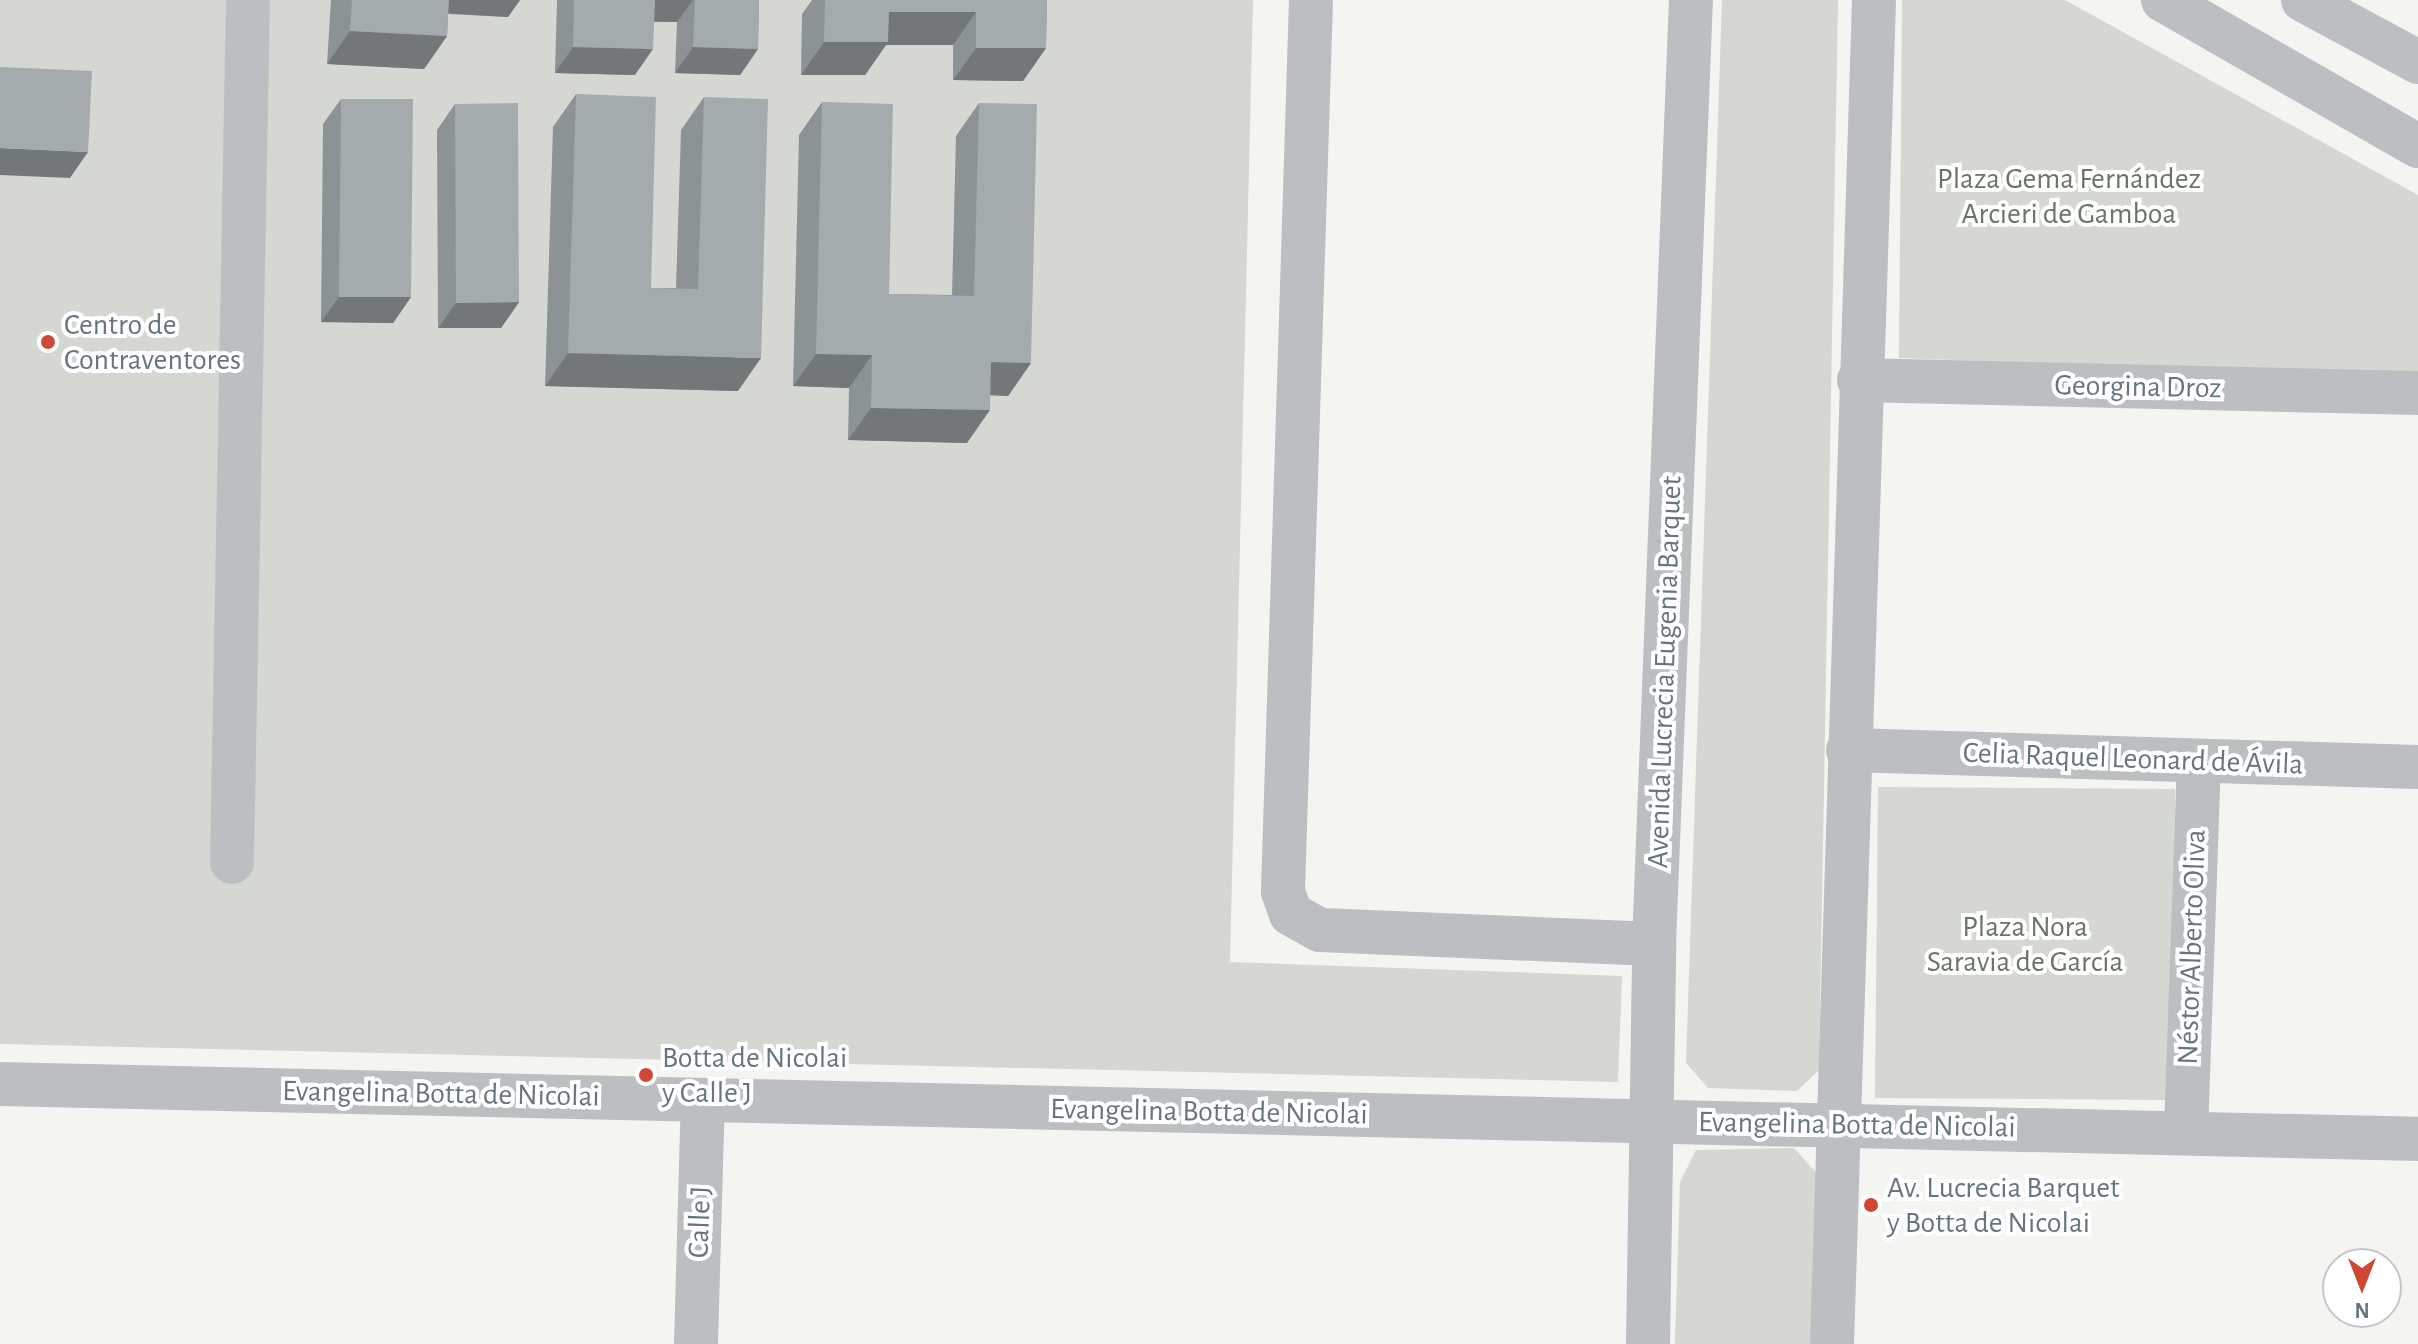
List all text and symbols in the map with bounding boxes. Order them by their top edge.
park label: Plaza Gema Fernández Arcieri de Gamboa [1937,161,2201,232]
place label: Centro de Contraventores [64,307,241,378]
marker: Centro de Contraventores [39,333,57,351]
street label: Georgina Droz [2054,368,2222,406]
street label: Avenida Lucrecia Eugenia Barquet [1640,475,1690,869]
street label: Celia Raquel Leonard de Ávila [1962,735,2304,783]
street label: Néstor Alberto Oliva [2170,829,2214,1065]
park label: Plaza Nora Saravia de García [1927,909,2123,980]
place label: Botta de Nicolai y Calle J [662,1040,847,1110]
marker: Botta de Nicolai y Calle J [637,1066,655,1084]
street label: Evangelina Botta de Nicolai [282,1073,600,1115]
street label: Evangelina Botta de Nicolai [1050,1091,1368,1133]
street label: Evangelina Botta de Nicolai [1698,1104,2016,1146]
place label: Av. Lucrecia Barquet y Botta de Nicolai [1887,1170,2120,1240]
street label: Calle J [681,1185,719,1259]
marker: Av. Lucrecia Barquet y Botta de Nicolai [1862,1196,1880,1214]
north arrow [2322,1248,2402,1328]
text: N [2354,1299,2370,1321]

